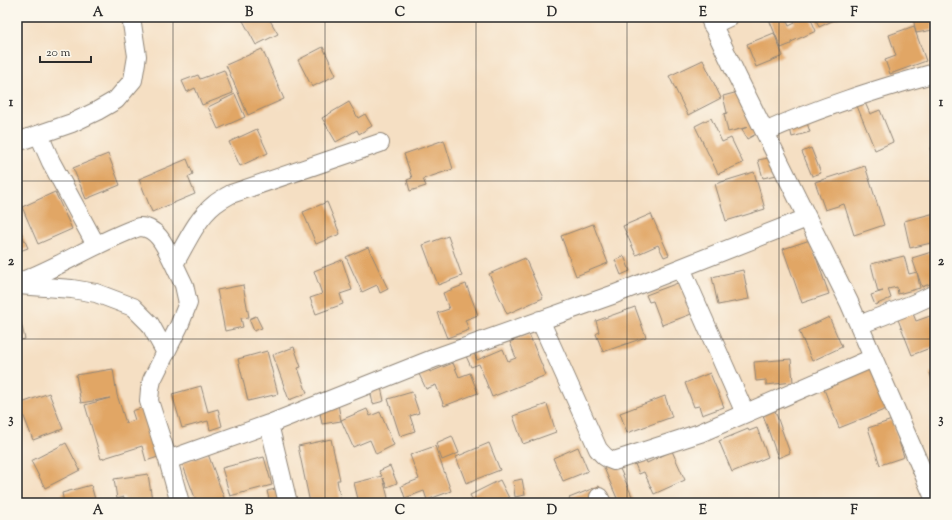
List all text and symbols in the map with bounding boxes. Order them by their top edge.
text: A [93,4,104,22]
text: B [245,4,254,22]
text: C [395,4,405,22]
text: D [547,4,557,22]
text: E [699,4,707,22]
text: F [850,4,858,22]
scale bar [40,38,91,64]
text: 20 m [46,44,71,62]
text: 1 [9,94,14,112]
text: 1 [939,94,944,112]
text: 2 [8,253,15,271]
text: 2 [938,253,945,271]
text: 3 [8,411,14,429]
text: 3 [938,411,944,429]
text: A [93,502,104,520]
text: B [245,502,254,520]
text: C [395,502,405,520]
text: D [547,502,557,520]
text: E [699,502,707,520]
text: F [850,502,858,520]

